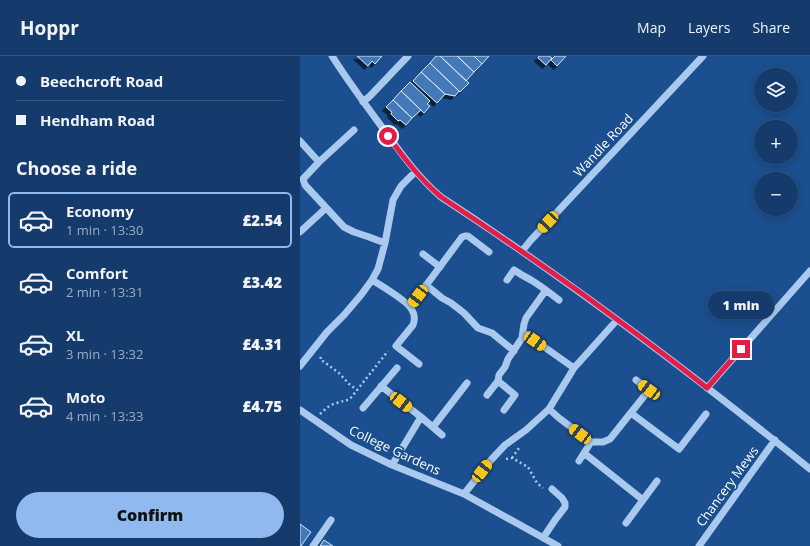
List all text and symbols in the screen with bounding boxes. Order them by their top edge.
text: Hoppr [20,15,79,41]
text: Map [637,18,666,37]
text: Layers [688,18,730,37]
text: Share [752,18,790,37]
map controls [754,68,798,216]
button: layers [754,68,798,112]
text: Beechcroft Road [40,71,163,91]
text: Hendham Road [40,110,155,130]
street label: Wandle Road [569,110,637,180]
button: + [754,120,798,164]
route start [379,127,397,145]
text: Choose a ride [16,156,137,180]
button: − [754,172,798,216]
text: Economy [66,201,134,221]
icon: car [18,202,54,238]
car [535,209,561,235]
text: £2.54 [243,210,282,230]
text: 1 min · 13:30 [66,221,143,239]
text: Comfort [66,263,128,283]
icon: car [18,264,54,300]
text: £3.42 [243,272,282,292]
text: 2 min · 13:31 [66,283,143,301]
car [406,283,430,309]
callout: 1 min [708,291,774,319]
text: 1 min [723,296,759,314]
text: XL [66,325,84,345]
icon: car [18,326,54,362]
car [522,329,548,353]
text: £4.31 [243,334,282,354]
route end [732,340,750,358]
text: 3 min · 13:32 [66,345,143,363]
car [636,378,662,402]
text: Moto [66,387,105,407]
icon: car [18,388,54,424]
car [388,390,414,414]
text: £4.75 [243,396,282,416]
text: 4 min · 13:33 [66,407,143,425]
street label: College Gardens [346,421,444,479]
car [567,422,593,446]
street label: Chancery Mews [692,442,762,530]
car [470,458,494,484]
button: Confirm [16,492,284,538]

